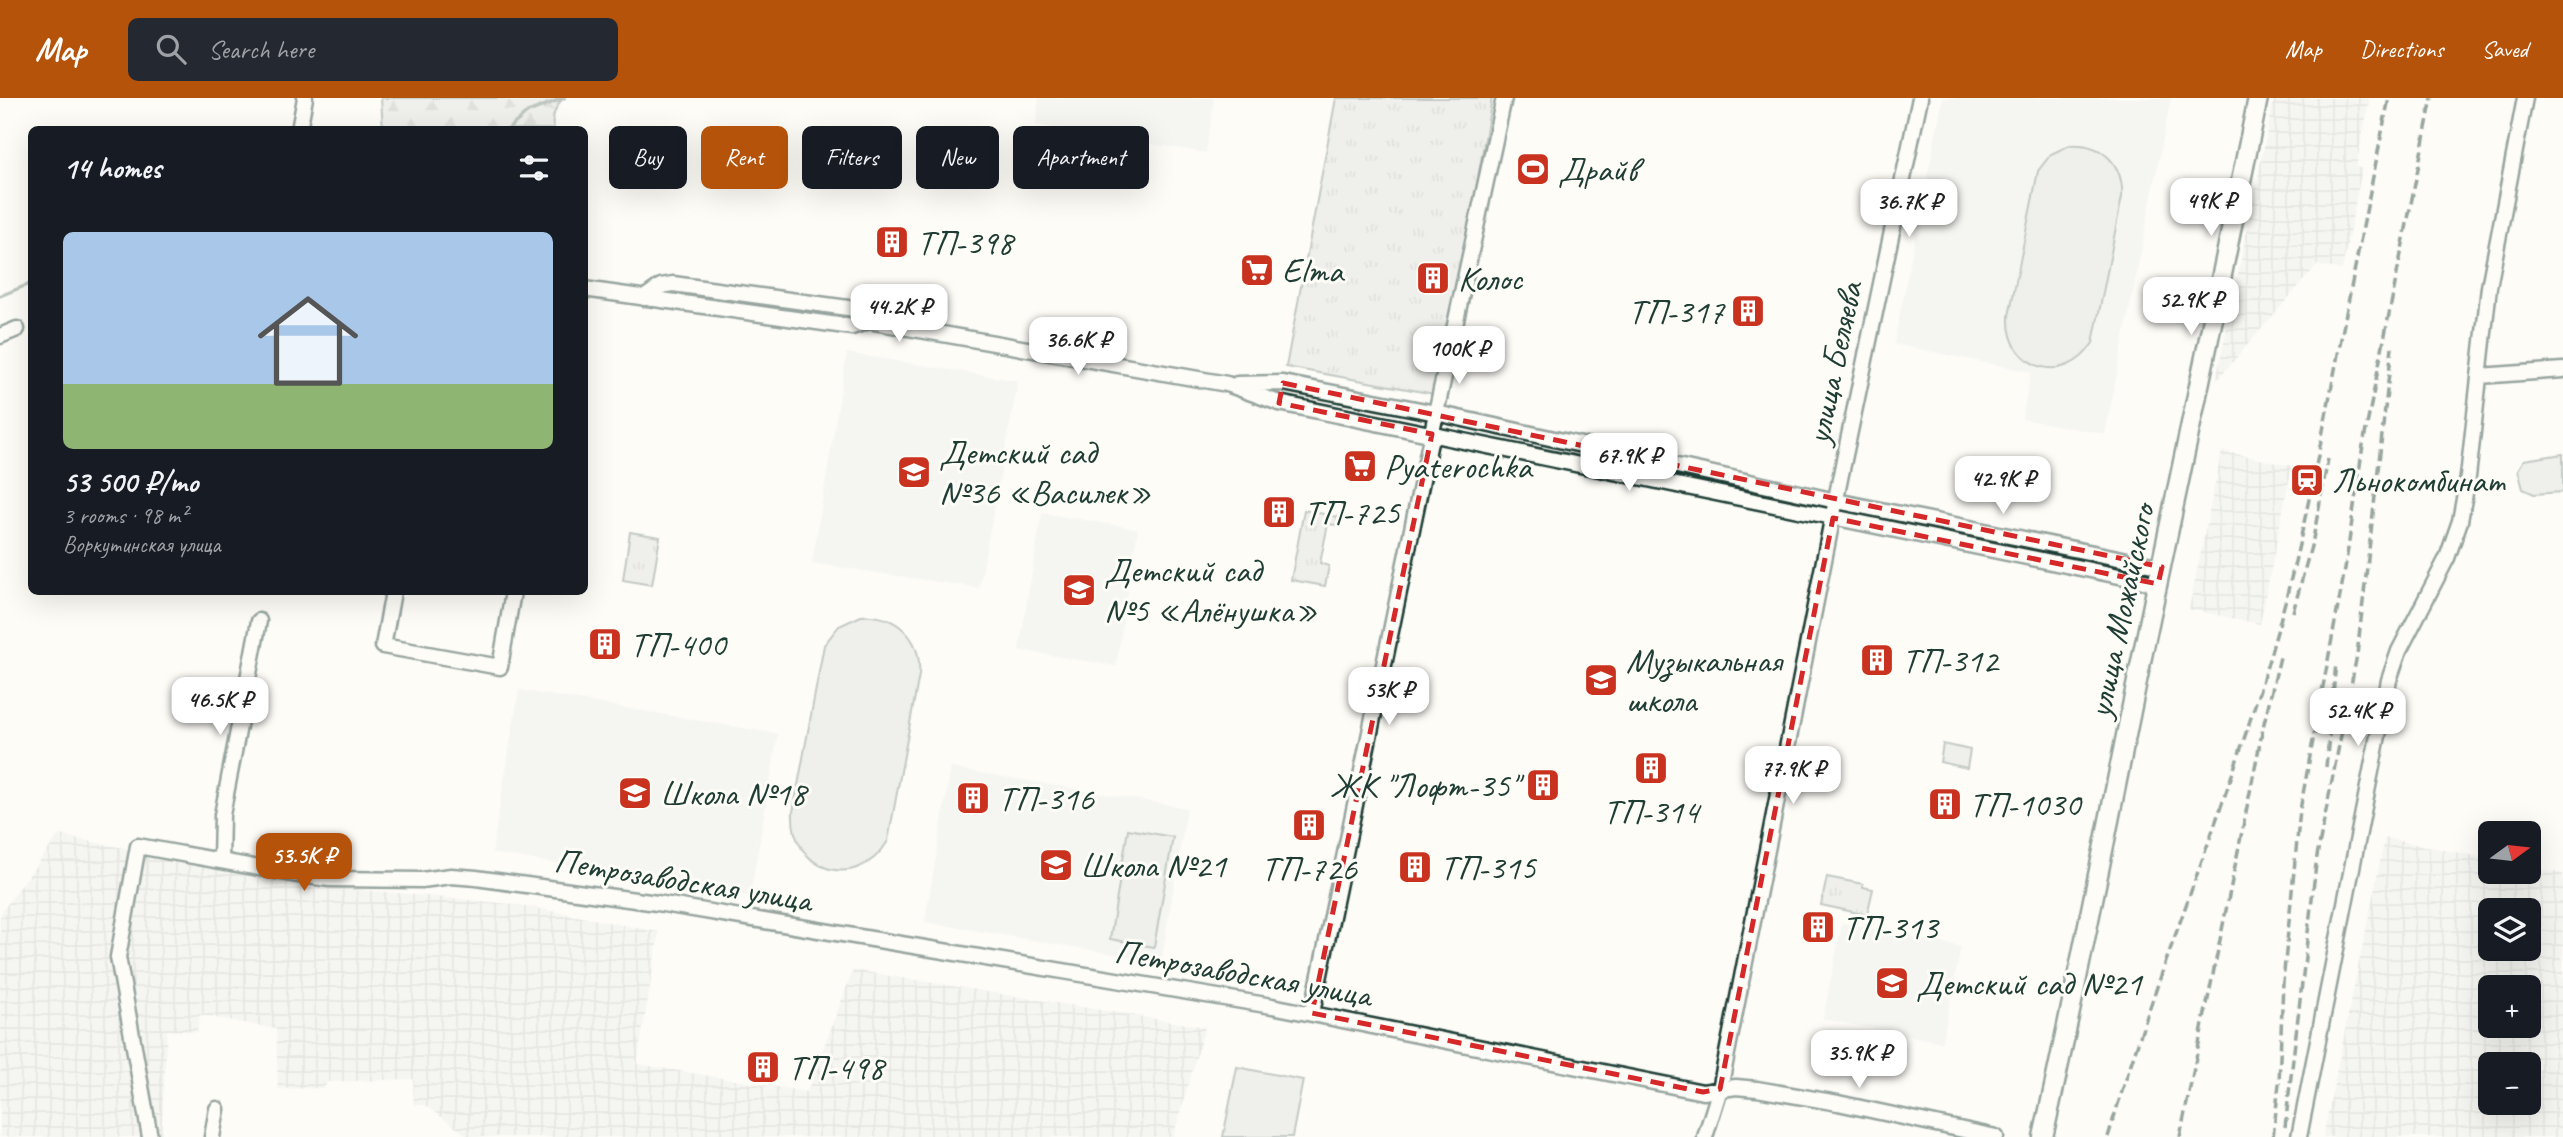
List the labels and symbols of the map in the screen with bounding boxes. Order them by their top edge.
place label: Драйв [1558,147,1645,192]
sports icon: Драйв [1514,150,1552,188]
pin: 49K ₽ [2162,178,2260,238]
pin: 36.7K ₽ [1844,180,1974,239]
place label: ТП-398 [917,220,1016,265]
building icon: ТП-398 [873,223,911,261]
place label: Elma [1282,248,1346,293]
supermarket icon: Elma [1238,251,1276,289]
place label: Колос [1458,256,1524,301]
building icon: Колос [1414,259,1452,297]
street label: улица Беляева [1794,275,1874,450]
pin: 52.9K ₽ [2126,278,2256,337]
pin: 44.2K ₽ [834,285,964,344]
place label: ТП-317 [1628,289,1726,334]
building icon: ТП-317 [1729,292,1767,330]
pin: 36.6K ₽ [1013,317,1143,377]
pin: 100K ₽ [1402,327,1516,386]
place label: Детский сад №36 «Василек» [939,430,1152,515]
pin: 67.9K ₽ [1564,434,1694,493]
place label: Pyaterochka [1384,444,1534,489]
supermarket icon: Pyaterochka [1341,447,1379,485]
school or university icon: Детский сад №36 «Василек» [895,453,933,491]
pin: 42.9K ₽ [1938,456,2068,516]
place label: Льнокомбинат [2332,458,2506,503]
station icon: Льнокомбинат [2288,461,2326,499]
place label: ТП-725 [1304,490,1402,535]
building icon: ТП-725 [1260,493,1298,531]
street label: улица Можайского [2076,497,2166,724]
place label: Детский сад №5 «Алёнушка» [1104,548,1318,633]
school or university icon: Детский сад №5 «Алёнушка» [1060,571,1098,609]
place label: ТП-400 [630,622,728,667]
building icon: ТП-400 [586,625,624,663]
place label: Музыкальная школа [1626,638,1785,723]
place label: ТП-312 [1902,638,2001,683]
building icon: ТП-312 [1858,641,1896,679]
school or university icon: Музыкальная школа [1582,661,1620,699]
pin: 53K ₽ [1340,668,1438,727]
pin: 46.5K ₽ [155,678,285,737]
pin: 52.4K ₽ [2293,688,2423,748]
pin: 77.9K ₽ [1728,746,1858,806]
building icon: ТП-314 [1632,749,1670,787]
place label: ЖК "Лофт-35" [1330,763,1525,808]
building icon: ЖК "Лофт-35" [1524,766,1562,804]
place label: Школа №18 [660,771,809,816]
school or university icon: Школа №18 [616,774,654,812]
place label: ТП-316 [998,776,1095,821]
building icon: ТП-316 [954,779,992,817]
place label: ТП-1030 [1969,782,2083,827]
building icon: ТП-1030 [1926,785,1964,823]
place label: ТП-314 [1603,789,1702,834]
building icon: ТП-726 [1290,806,1328,844]
north arrow [2478,821,2541,884]
pin: 53.5K ₽ [239,834,369,893]
street label: Петрозаводская улица [551,837,817,923]
place label: Школа №21 [1080,843,1228,888]
place label: ТП-315 [1440,845,1538,890]
school or university icon: Школа №21 [1037,846,1075,884]
place label: ТП-726 [1261,846,1358,891]
building icon: ТП-315 [1396,848,1434,886]
place label: ТП-313 [1842,905,1940,950]
building icon: ТП-313 [1799,908,1837,946]
street label: Петрозаводская улица [1111,928,1377,1018]
place label: Детский сад №21 [1916,961,2144,1006]
school or university icon: Детский сад №21 [1873,964,1911,1002]
pin: 35.9K ₽ [1794,1030,1924,1090]
place label: ТП-498 [788,1045,887,1090]
building icon: ТП-498 [744,1048,782,1086]

